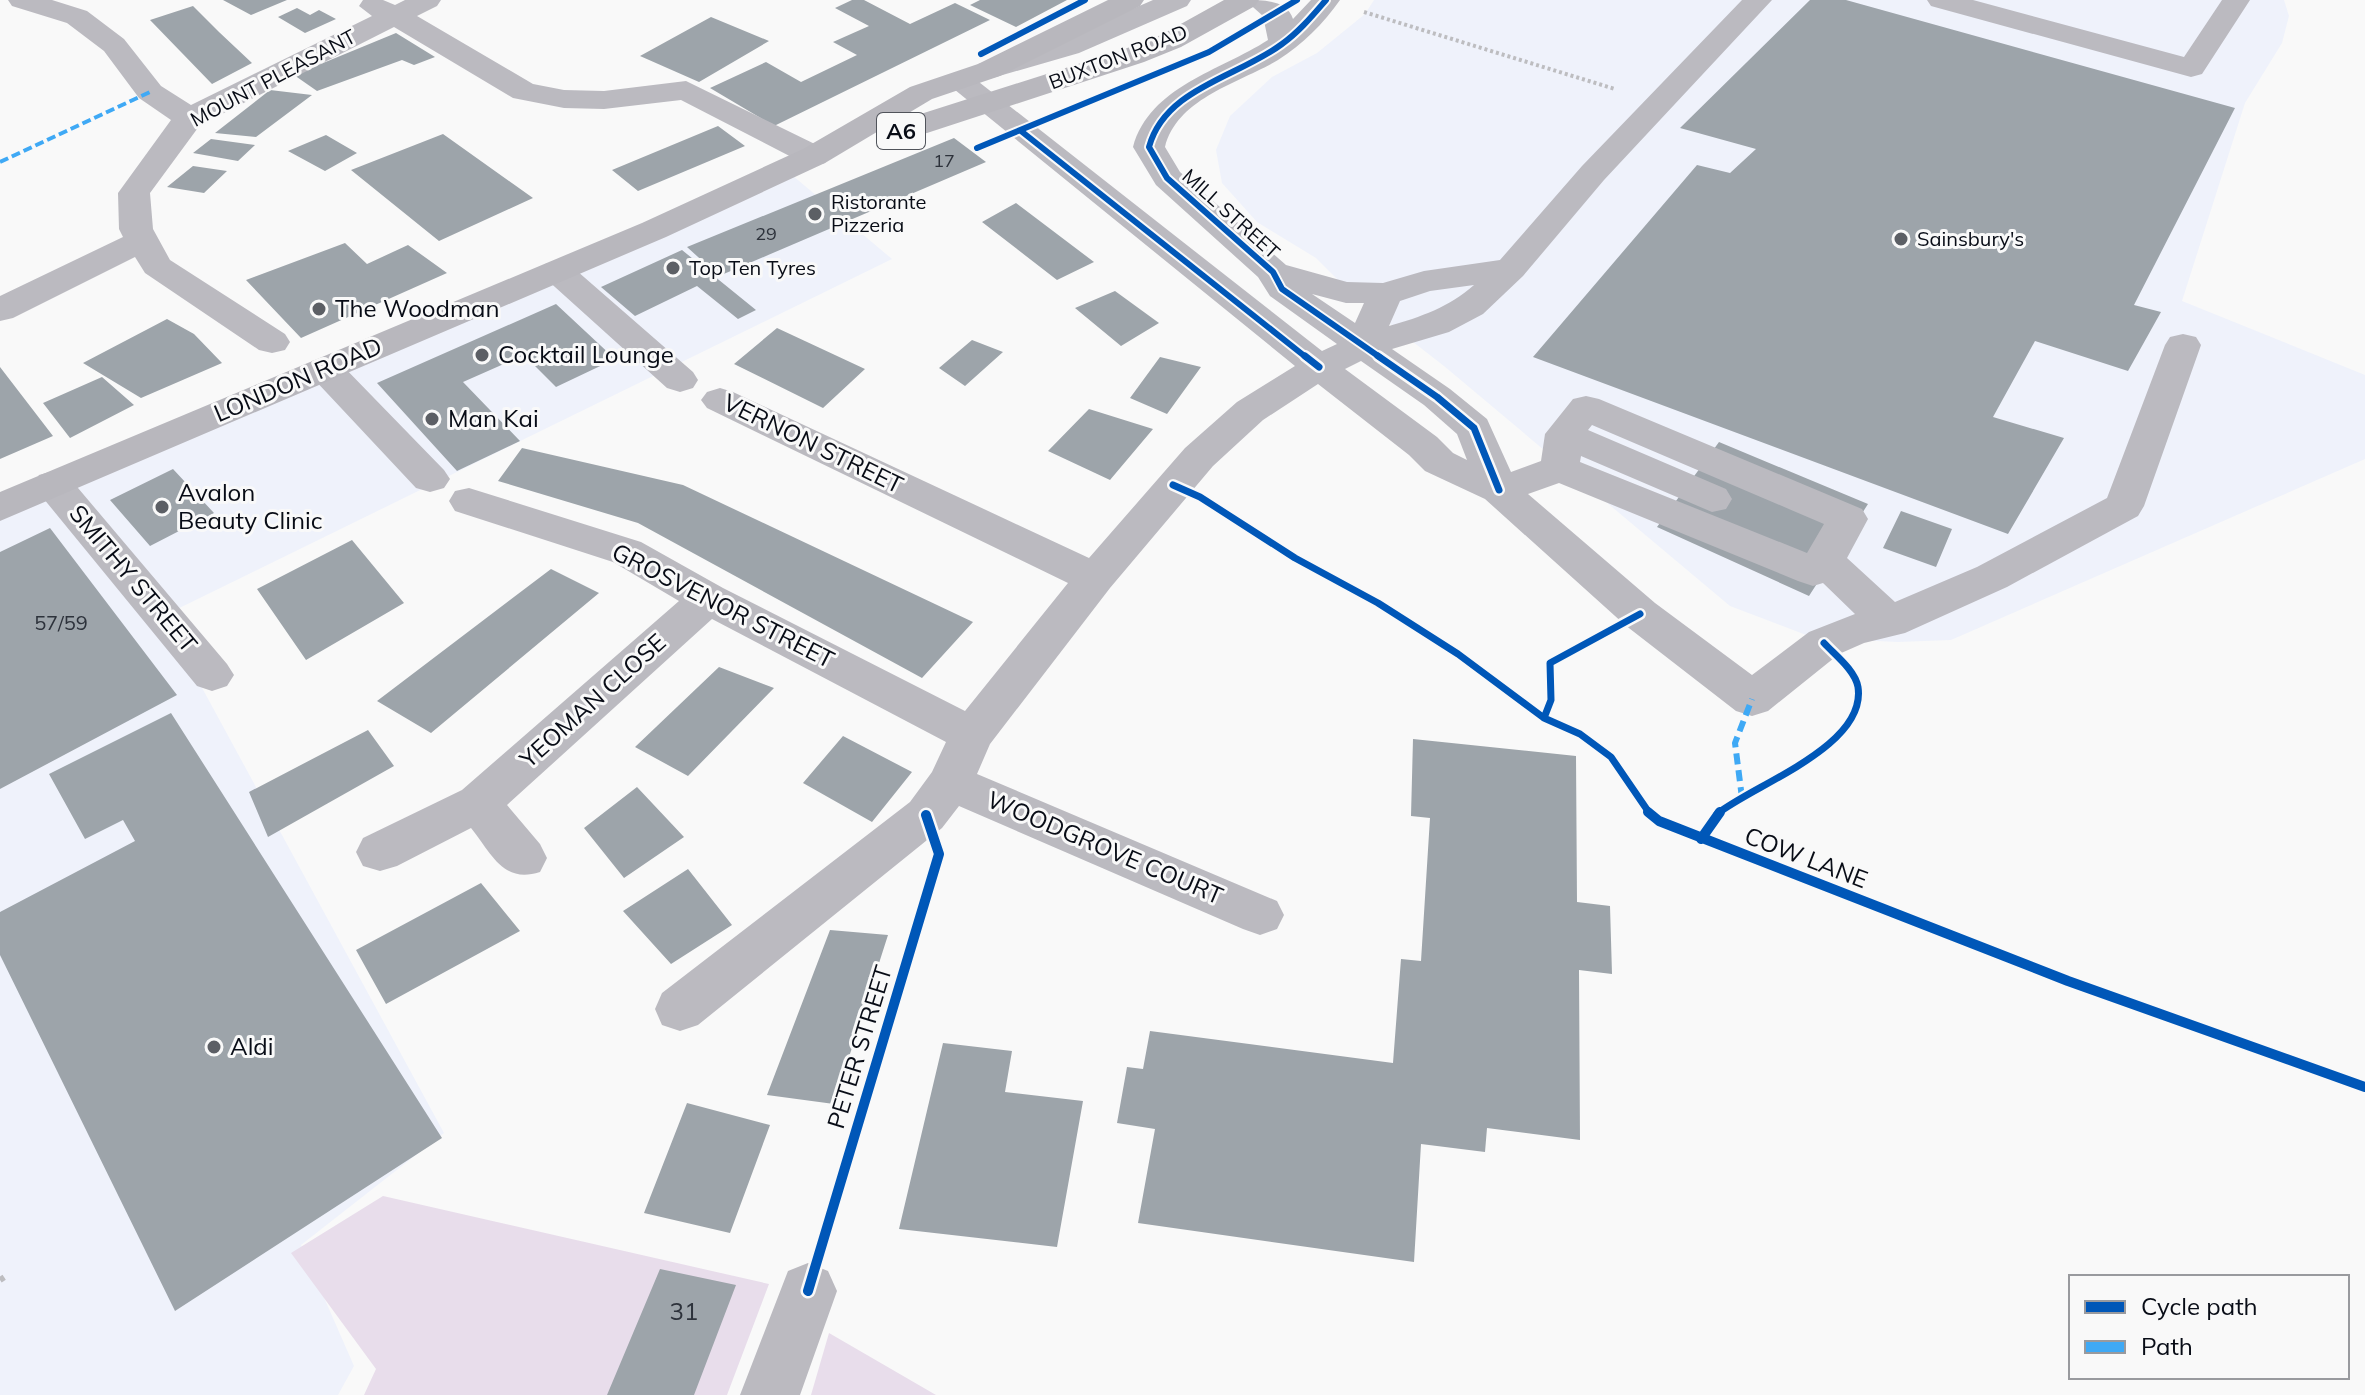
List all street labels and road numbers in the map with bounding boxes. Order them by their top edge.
street label: BUXTON ROAD [1045,19,1191,94]
street label: MOUNT PLEASANT [186,23,360,132]
road number: A6 [877,113,925,149]
street label: MILL STREET [1177,163,1285,264]
street label: LONDON ROAD [209,330,386,428]
street label: VERNON STREET [719,387,909,500]
street label: SMITHY STREET [63,498,205,659]
street label: GROSVENOR STREET [607,536,840,674]
street label: YEOMAN CLOSE [512,627,672,774]
street label: WOODGROVE COURT [983,784,1228,911]
street label: COW LANE [1741,820,1872,894]
street label: PETER STREET [820,961,898,1132]

